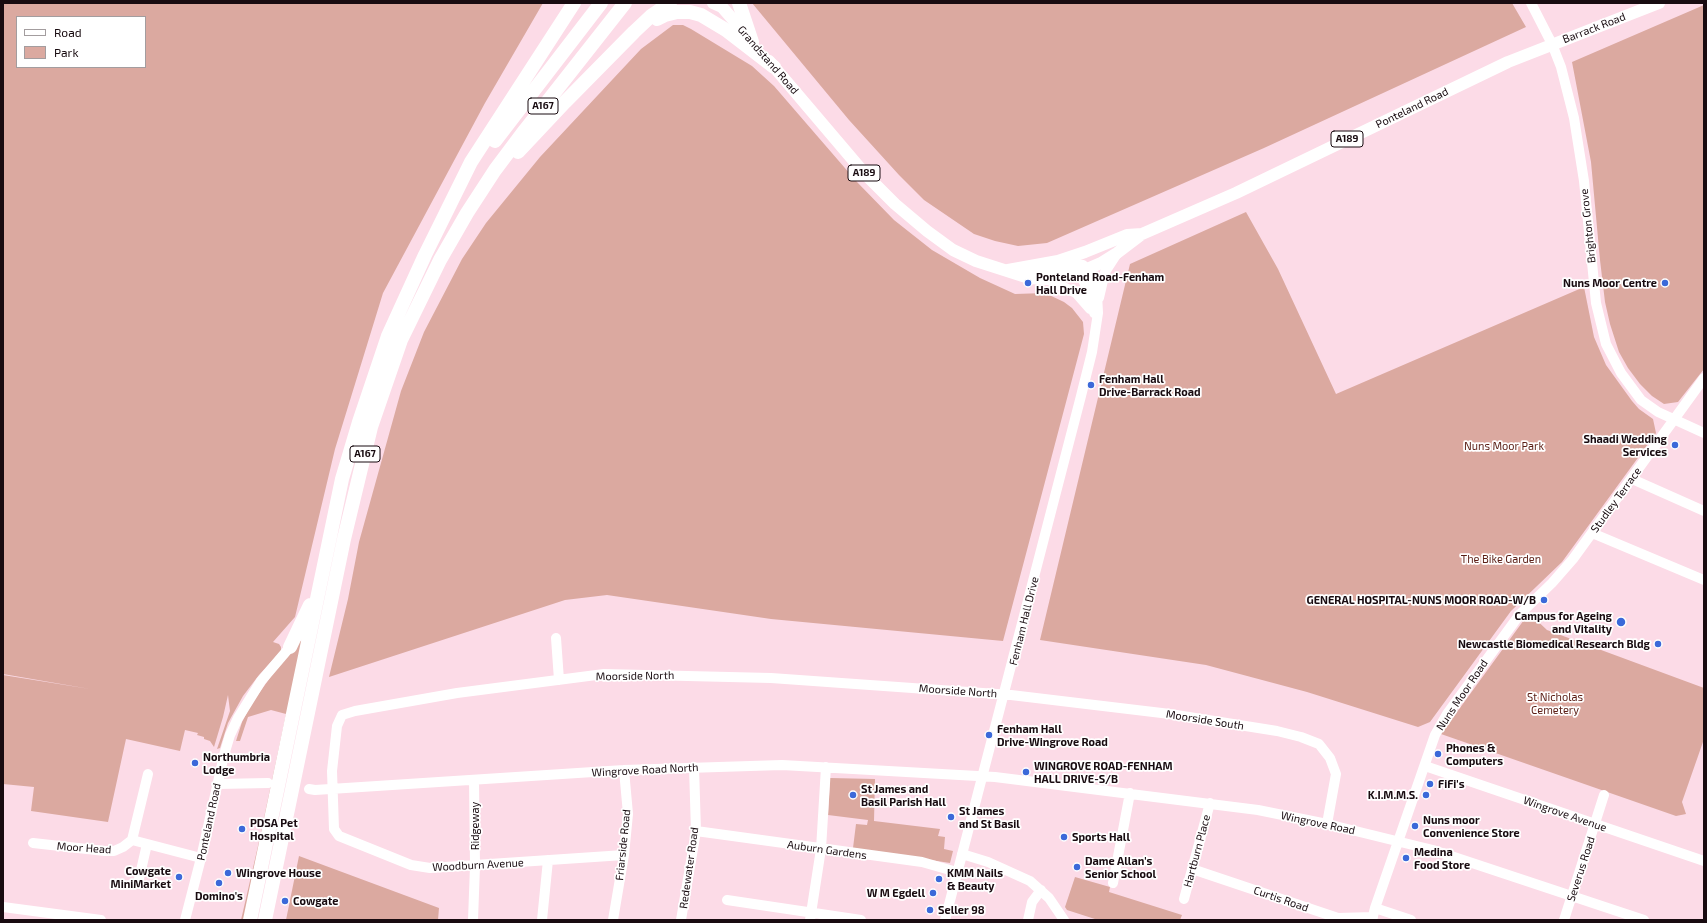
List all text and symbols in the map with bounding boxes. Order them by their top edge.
street label: Barrack Road [1561,10,1627,46]
legend [16,16,146,68]
street label: Grandstand Road [735,23,801,97]
text: Road [54,25,82,39]
text: Park [54,45,79,59]
street label: Ponteland Road [1374,85,1450,131]
road number: A167 [528,98,558,114]
road number: A189 [1331,131,1363,147]
road number: A189 [848,165,880,181]
street label: Brighton Grove [1578,188,1598,264]
place label: Ponteland Road-Fenham Hall Drive [1036,270,1164,296]
place label: Nuns Moor Centre [1563,276,1657,290]
marker: Ponteland Road-Fenham Hall Drive [1023,278,1033,288]
marker: Nuns Moor Centre [1660,278,1670,288]
place label: Fenham Hall Drive-Barrack Road [1099,372,1201,398]
marker: Fenham Hall Drive-Barrack Road [1086,380,1096,390]
place label: Shaadi Wedding Services [1583,432,1667,458]
park label: Nuns Moor Park [1464,439,1544,453]
marker: Shaadi Wedding Services [1670,440,1680,450]
road number: A167 [350,446,380,462]
street label: Studley Terrace [1588,465,1644,535]
park label: The Bike Garden [1461,552,1541,566]
street label: Fenham Hall Drive [1007,575,1041,667]
place label: GENERAL HOSPITAL-NUNS MOOR ROAD-W/B [1307,593,1536,607]
marker: GENERAL HOSPITAL-NUNS MOOR ROAD-W/B [1539,595,1549,605]
place label: Campus for Ageing and Vitality [1515,609,1612,635]
marker: Campus for Ageing and Vitality [1615,616,1627,628]
place label: Newcastle Biomedical Research Bldg [1458,637,1650,651]
marker: Newcastle Biomedical Research Bldg [1653,639,1663,649]
street label: Nuns Moor Road [1433,657,1491,733]
street label: Moorside North [596,669,674,683]
street label: Moorside North [918,682,998,700]
park label: St Nicholas Cemetery [1527,690,1583,716]
street label: Moorside South [1165,707,1245,733]
place label: Fenham Hall Drive-Wingrove Road [997,722,1108,748]
marker: Fenham Hall Drive-Wingrove Road [984,730,994,740]
place label: Phones & Computers [1446,741,1503,767]
marker: Phones & Computers [1433,749,1443,759]
place label: Northumbria Lodge [203,750,270,776]
marker: Northumbria Lodge [190,758,200,768]
place label: WINGROVE ROAD-FENHAM HALL DRIVE-S/B [1034,759,1172,785]
street label: Wingrove Road North [591,761,699,779]
marker: WINGROVE ROAD-FENHAM HALL DRIVE-S/B [1021,767,1031,777]
place label: FiFi's [1438,777,1464,791]
marker: FiFi's [1425,779,1435,789]
street label: Ponteland Road [194,782,224,862]
place label: St James and Basil Parish Hall [861,782,946,808]
place label: K.I.M.M.S. [1368,788,1418,802]
marker: St James and Basil Parish Hall [848,790,858,800]
marker: K.I.M.M.S. [1421,790,1431,800]
street label: Wingrove Avenue [1522,794,1608,834]
street label: Ridgeway [468,802,482,850]
place label: St James and St Basil [959,804,1020,830]
street label: Friarside Road [613,809,633,881]
street label: Wingrove Road [1280,809,1356,837]
marker: St James and St Basil [946,812,956,822]
street label: Hartburn Place [1181,813,1213,889]
place label: Nuns moor Convenience Store [1423,813,1520,839]
place label: PDSA Pet Hospital [250,816,298,842]
marker: Nuns moor Convenience Store [1410,821,1420,831]
marker: PDSA Pet Hospital [237,824,247,834]
street label: Redewater Road [677,826,701,910]
place label: Sports Hall [1072,830,1130,844]
marker: Sports Hall [1059,832,1069,842]
street label: Severus Road [1564,835,1598,903]
street label: Auburn Gardens [786,838,868,862]
street label: Moor Head [56,840,112,856]
place label: Medina Food Store [1414,845,1470,871]
marker: Medina Food Store [1401,853,1411,863]
place label: Dame Allan's Senior School [1085,854,1156,880]
street label: Woodburn Avenue [432,856,524,874]
marker: Dame Allan's Senior School [1072,862,1082,872]
place label: Cowgate MiniMarket [111,864,171,890]
place label: Wingrove House [236,866,321,880]
place label: KMM Nails & Beauty [947,866,1003,892]
marker: Wingrove House [223,868,233,878]
marker: Cowgate MiniMarket [174,872,184,882]
marker: KMM Nails & Beauty [934,874,944,884]
marker: Domino's [214,878,224,888]
street label: Curtis Road [1252,883,1310,915]
place label: W M Egdell [867,886,925,900]
marker: W M Egdell [928,888,938,898]
place label: Domino's [195,889,243,903]
place label: Cowgate [293,894,339,908]
marker: Cowgate [280,896,290,906]
place label: Seller 98 [938,903,984,917]
marker: Seller 98 [925,905,935,915]

